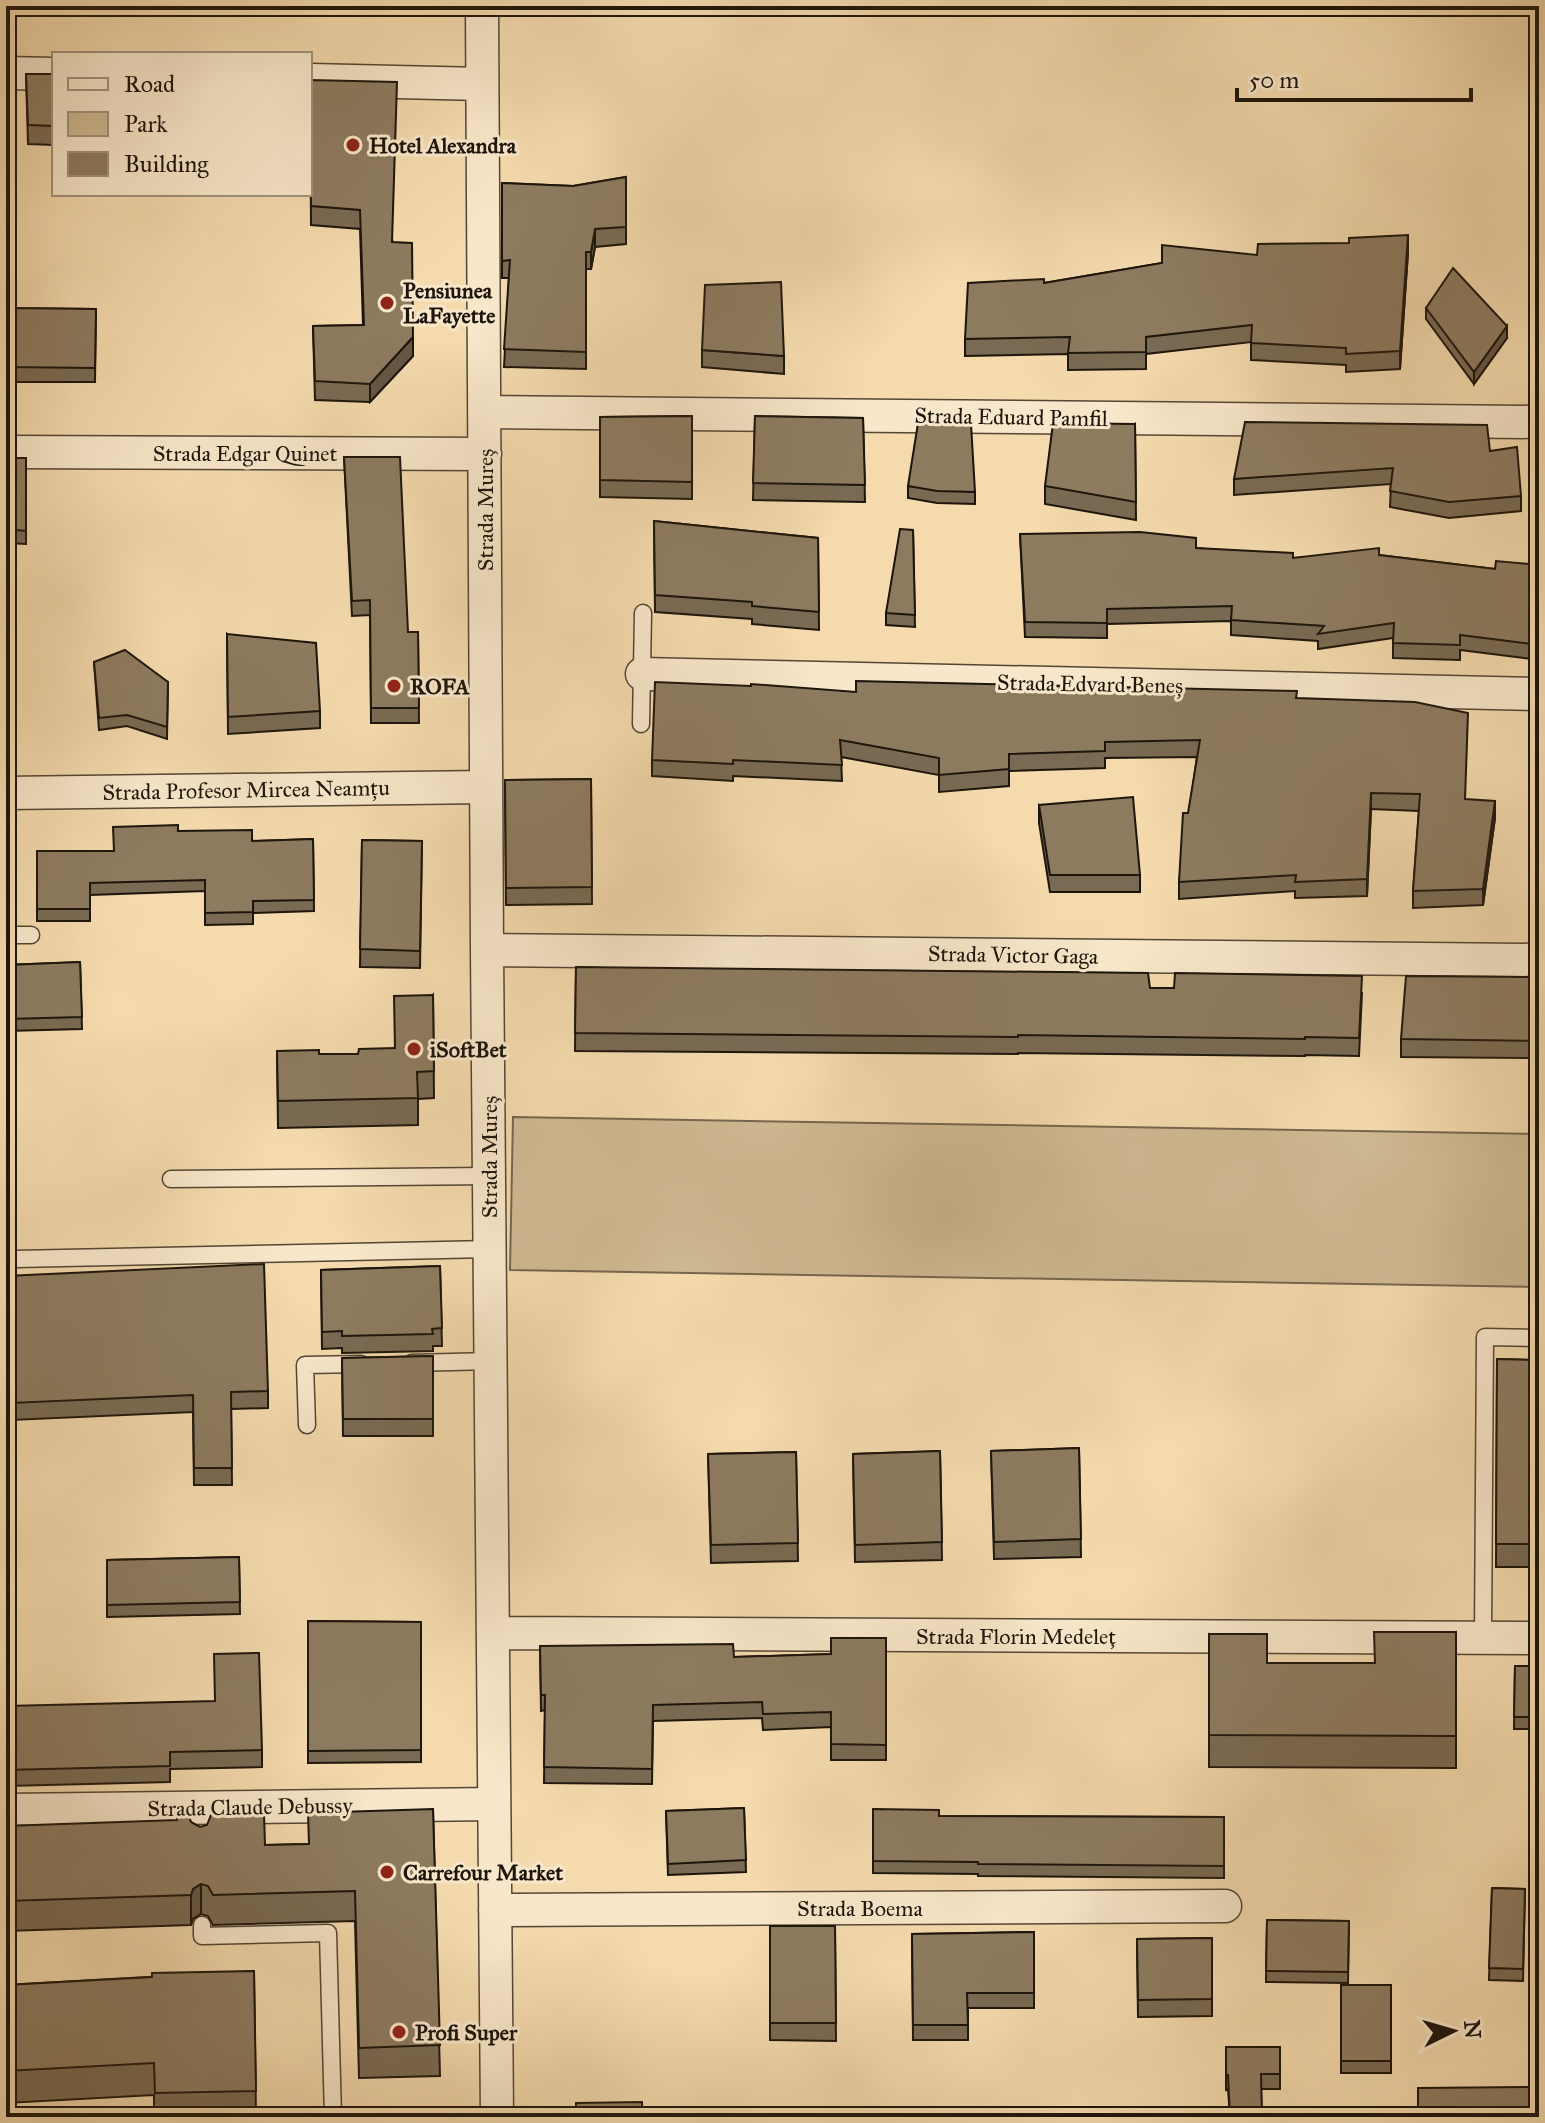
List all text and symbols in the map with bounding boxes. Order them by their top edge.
legend [52,52,312,196]
scale bar [1237,52,1471,102]
text: 50 m [1249,65,1299,95]
text: Road [124,69,175,99]
text: Park [124,109,168,139]
place label: Hotel Alexandra [369,132,517,159]
marker: Hotel Alexandra [344,136,362,154]
text: Building [124,149,209,179]
place label: Pensiunea LaFayette [403,277,495,329]
marker: Pensiunea LaFayette [378,294,396,312]
street label: Strada Eduard Pamfil [914,402,1108,432]
street label: Strada Edgar Quinet [153,440,337,467]
street label: Strada Mureș [472,449,499,571]
street label: Strada Edvard Beneș [997,669,1183,699]
place label: ROFA [410,673,470,700]
marker: ROFA [385,677,403,695]
street label: Strada Profesor Mircea Neamțu [102,774,390,806]
street label: Strada Victor Gaga [928,940,1099,970]
place label: iSoftBet [430,1036,507,1063]
marker: iSoftBet [405,1040,423,1058]
street label: Strada Mureș [476,1096,503,1218]
street label: Strada Florin Medeleț [916,1623,1116,1650]
street label: Strada Claude Debussy [147,1792,353,1822]
place label: Carrefour Market [403,1859,563,1886]
marker: Carrefour Market [378,1863,396,1881]
street label: Strada Boema [797,1895,924,1922]
north arrow [1413,1991,1493,2071]
place label: Profi Super [415,2019,518,2046]
text: N [1458,2019,1487,2040]
marker: Profi Super [390,2023,408,2041]

